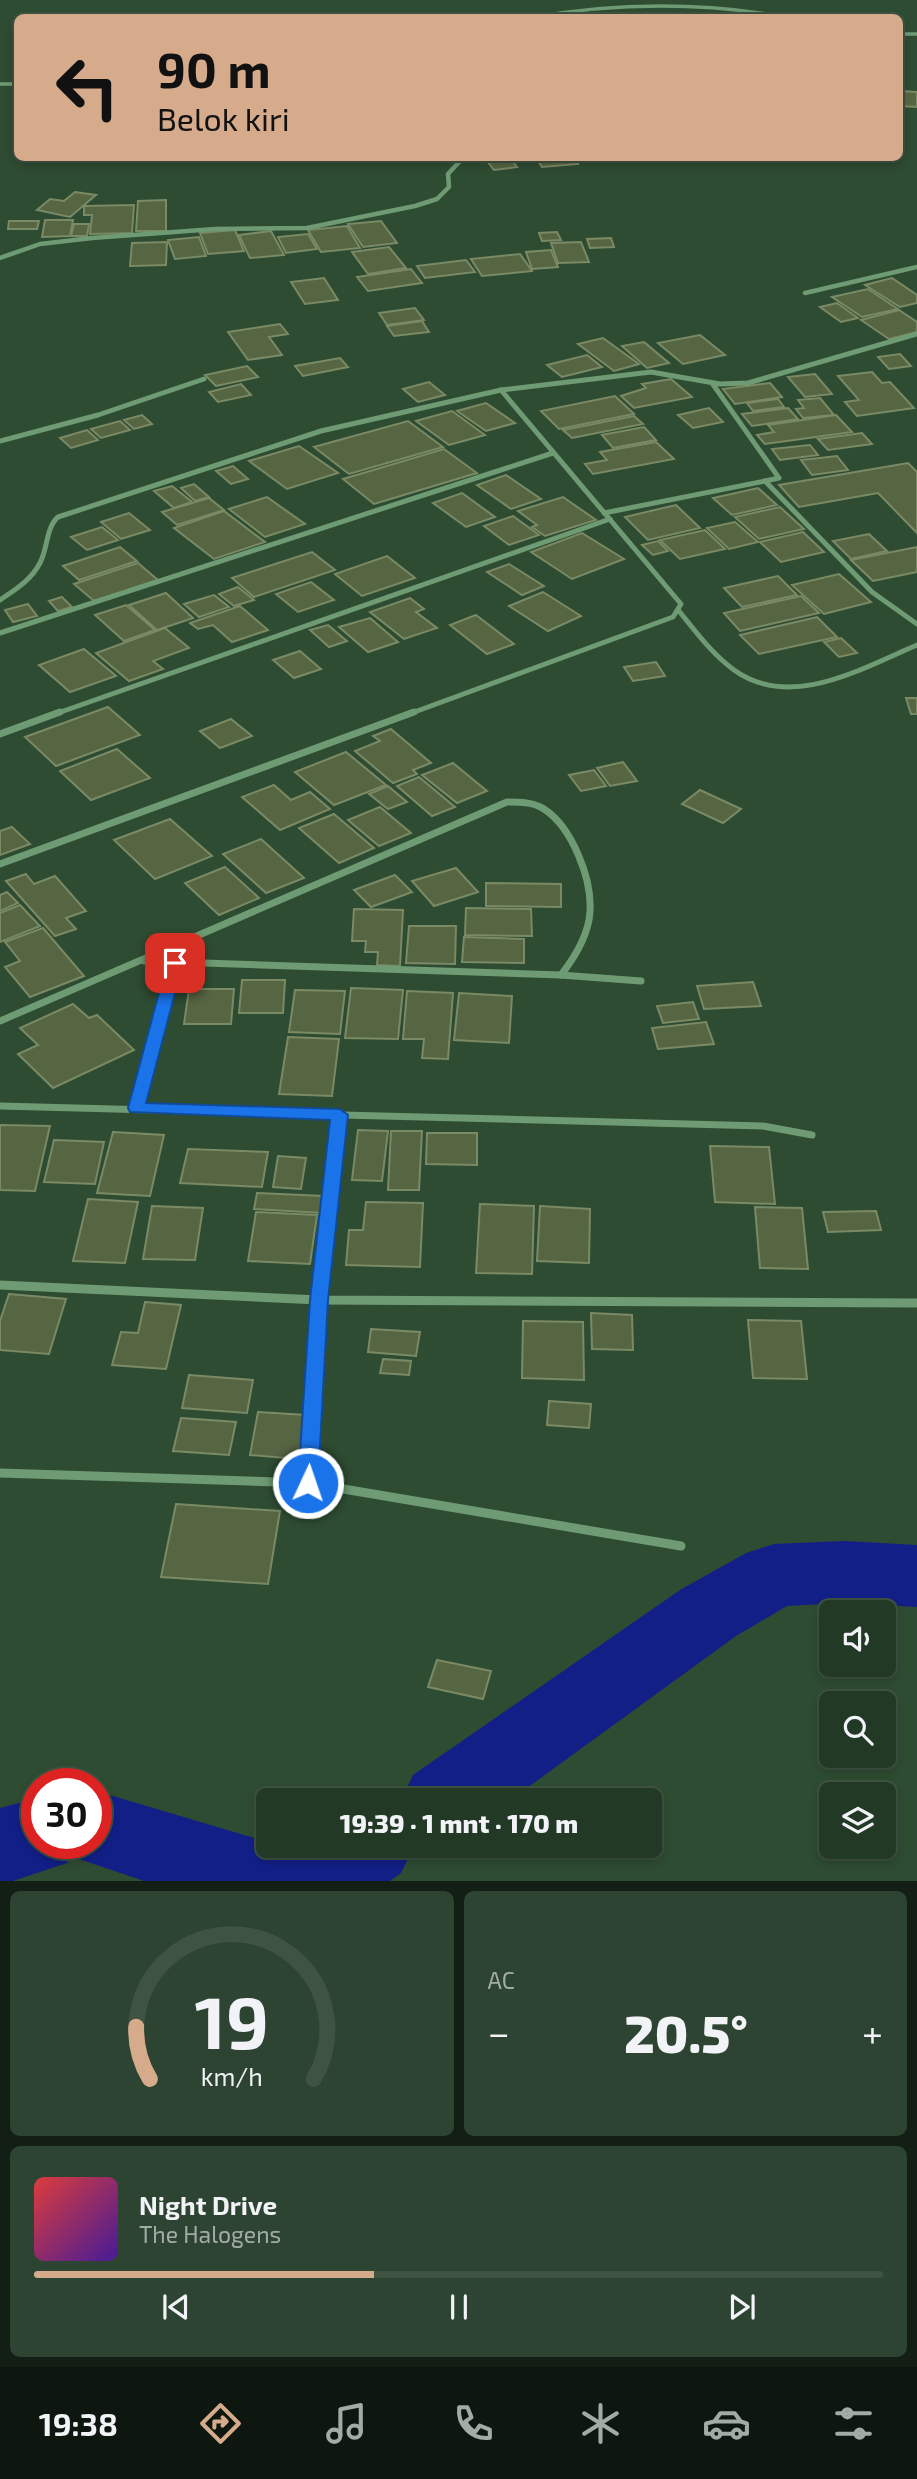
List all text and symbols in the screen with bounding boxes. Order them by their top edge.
text: 90 m [157,39,271,98]
icon: left [42,42,133,133]
text: Belok kiri [157,99,290,137]
pin [145,933,205,993]
icon: arrive [156,944,194,982]
position arrow [271,1446,345,1520]
map controls [819,1600,896,1859]
button: sound [819,1600,896,1677]
button: search [819,1691,896,1768]
speed limit sign: 30 [21,1768,112,1859]
button: layers [819,1782,896,1859]
text: 19:39 · 1 mnt · 170 m [340,1807,578,1838]
text: AC [488,1966,515,1994]
text: 19 [195,1977,269,2065]
text: 20.5° [624,2001,748,2063]
text: − [488,2009,510,2055]
text: + [862,2009,883,2055]
text: km/h [201,2061,263,2091]
text: Night Drive [139,2189,277,2220]
text: The Halogens [139,2220,281,2248]
icon: previous [157,2288,195,2326]
icon: pause [440,2288,478,2326]
icon: next [723,2288,761,2326]
icon: directions [196,2399,245,2448]
icon: music [322,2399,371,2448]
icon: phone [449,2399,498,2448]
icon: climate [576,2399,625,2448]
icon: car [702,2399,751,2448]
icon: filters [829,2399,878,2448]
text: 19:38 [39,2404,118,2442]

